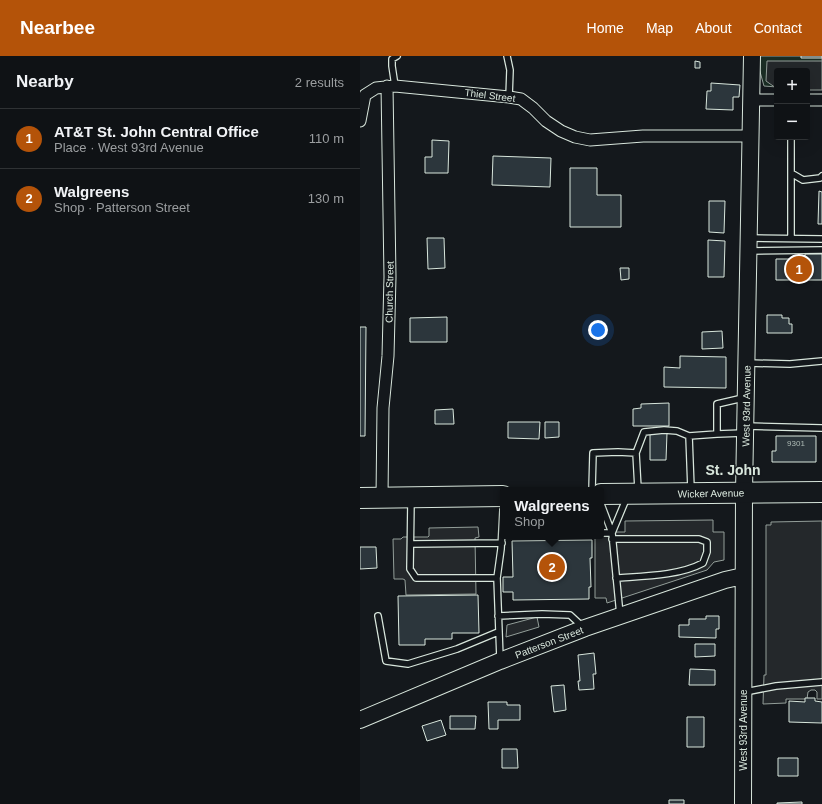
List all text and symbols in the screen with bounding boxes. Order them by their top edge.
text: Nearbee [20,17,95,38]
text: Home [587,20,624,36]
text: Map [646,20,673,36]
text: About [695,20,732,36]
text: Contact [754,20,802,36]
map controls [774,68,810,140]
button: + [774,68,810,104]
text: Nearby [16,72,74,91]
text: 2 results [295,75,344,90]
street label: Thiel Street [464,87,516,104]
button: − [774,104,810,140]
text: AT&T St. John Central Office [54,123,259,140]
text: 1 [25,131,33,146]
text: 110 m [309,131,344,146]
text: Place · West 93rd Avenue [54,140,204,155]
text: Walgreens [54,183,129,200]
text: 2 [25,191,33,206]
text: 130 m [308,191,344,206]
text: Shop · Patterson Street [54,200,190,215]
pin: 1 [786,254,812,284]
street label: Church Street [383,261,396,323]
your location [588,320,608,340]
street label: West 93rd Avenue [740,365,753,447]
house number: 9301 [787,439,805,448]
district label: St. John [705,462,761,478]
popup [500,487,604,539]
street label: Wicker Avenue [678,487,745,500]
text: Walgreens [514,497,590,514]
text: Shop [514,514,545,529]
pin: 2 [539,552,565,582]
street label: Patterson Street [513,624,585,661]
street label: West 93rd Avenue [738,689,749,771]

